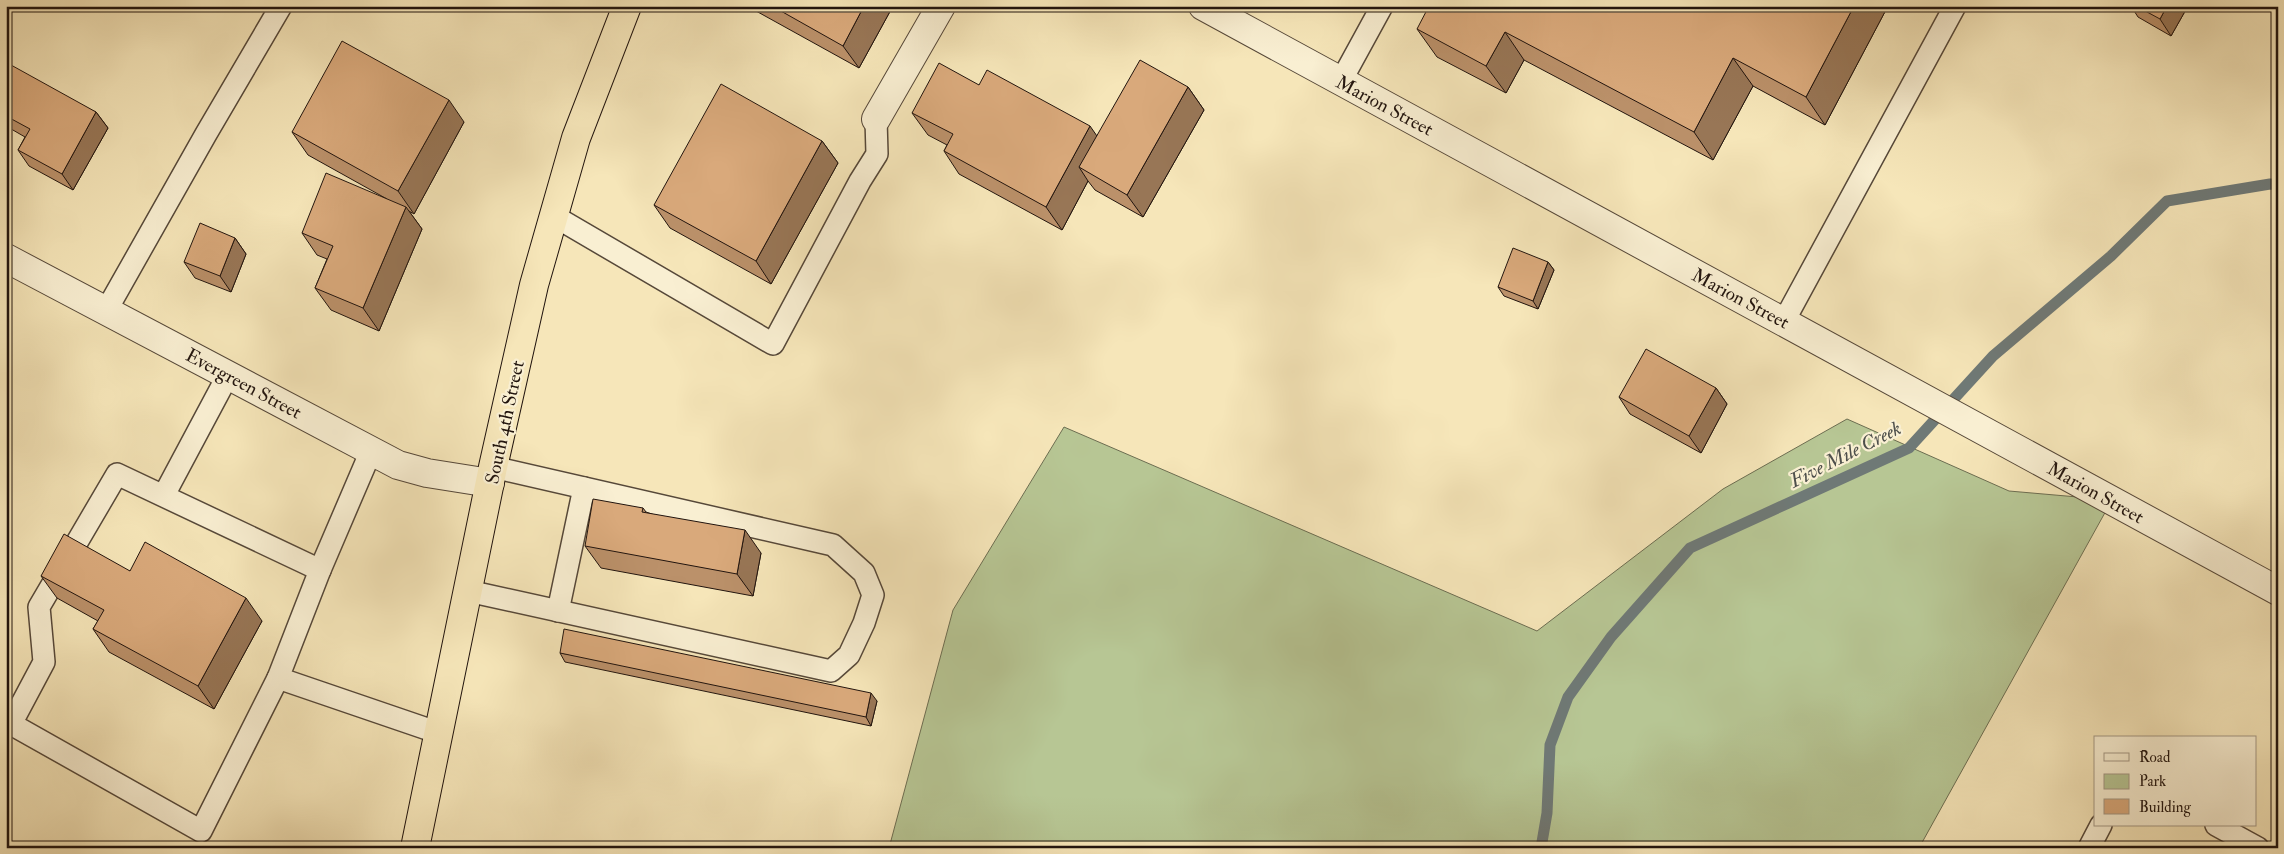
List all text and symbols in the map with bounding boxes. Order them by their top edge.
street label: Marion Street [1332,70,1437,142]
street label: Marion Street [1688,263,1793,335]
street label: Evergreen Street [181,343,306,425]
street label: South 4th Street [480,358,530,486]
water label: Five Mile Creek [1784,416,1905,494]
street label: Marion Street [2043,456,2148,529]
legend [2094,736,2256,826]
text: Road [2139,748,2171,767]
text: Park [2139,772,2166,791]
text: Building [2139,798,2191,817]

